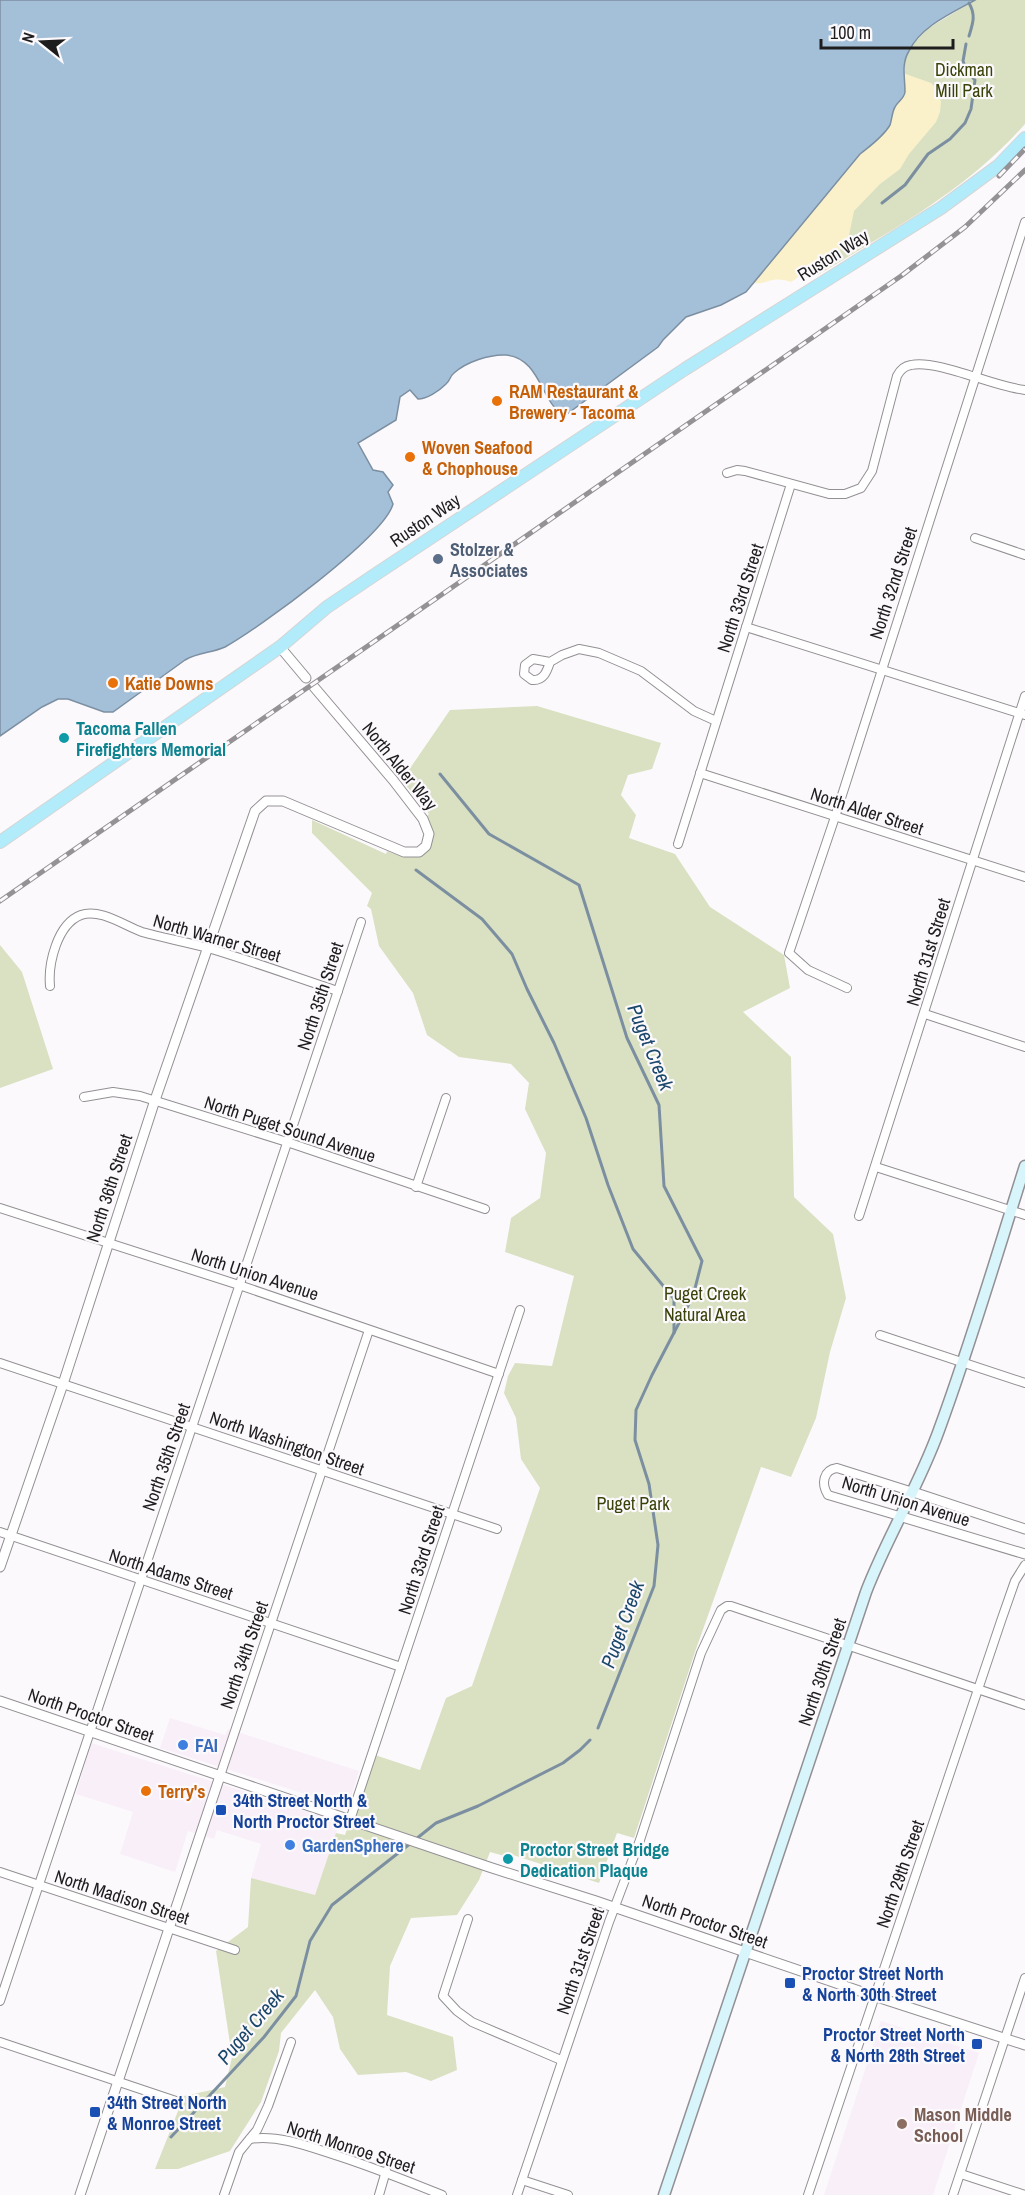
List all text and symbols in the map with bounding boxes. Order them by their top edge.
north arrow [12,12,72,72]
scale bar [821,12,953,50]
text: 100 m [830,20,871,45]
text: N [16,29,40,45]
park label: Dickman Mill Park [935,57,993,103]
street label: Ruston Way [793,223,874,287]
place label: RAM Restaurant & Brewery - Tacoma [509,379,639,425]
marker: RAM Restaurant & Brewery - Tacoma [490,394,504,408]
place label: Woven Seafood & Chophouse [422,435,532,481]
marker: Woven Seafood & Chophouse [403,450,417,464]
street label: Ruston Way [385,487,466,553]
street label: North 32nd Street [863,524,923,642]
place label: Stolzer & Associates [450,537,528,583]
street label: North 33rd Street [711,540,769,656]
marker: Stolzer & Associates [431,552,445,566]
place label: Katie Downs [125,671,214,696]
marker: Katie Downs [106,676,120,690]
place label: Tacoma Fallen Firefighters Memorial [76,716,226,762]
street label: North Alder Way [357,717,444,816]
marker: Tacoma Fallen Firefighters Memorial [57,731,71,745]
street label: North Alder Street [807,781,927,841]
street label: North 31st Street [900,895,956,1009]
street label: North Warner Street [150,908,284,968]
street label: North 35th Street [291,939,349,1053]
water label: Puget Creek [621,1000,681,1095]
street label: North Puget Sound Avenue [201,1090,379,1168]
street label: North 36th Street [80,1131,138,1245]
street label: North Union Avenue [188,1242,322,1306]
park label: Puget Creek Natural Area [664,1281,747,1327]
street label: North 35th Street [136,1400,196,1514]
street label: North Washington Street [206,1405,368,1481]
street label: North Union Avenue [839,1470,973,1532]
park label: Puget Park [596,1491,670,1516]
street label: North 33rd Street [392,1502,450,1618]
street label: North Adams Street [106,1542,236,1606]
water label: Puget Creek [594,1576,651,1671]
street label: North 34th Street [214,1598,274,1712]
street label: North 30th Street [792,1615,852,1729]
street label: North Proctor Street [25,1682,157,1748]
place label: FAI [195,1733,218,1758]
marker: FAI [176,1738,190,1752]
place label: Terry's [158,1779,206,1804]
marker: Terry's [139,1784,153,1798]
place label: 34th Street North & North Proctor Street [233,1788,375,1834]
marker: 34th Street North & North Proctor Street [214,1803,228,1817]
street label: North 29th Street [870,1817,930,1931]
place label: GardenSphere [302,1833,404,1858]
place label: Proctor Street Bridge Dedication Plaque [520,1837,669,1883]
marker: GardenSphere [283,1838,297,1852]
marker: Proctor Street Bridge Dedication Plaque [501,1852,515,1866]
street label: North Madison Street [51,1863,193,1931]
street label: North Proctor Street [639,1888,771,1954]
street label: North 31st Street [550,1904,610,2018]
place label: Proctor Street North & North 30th Street [802,1961,944,2007]
marker: Proctor Street North & North 30th Street [783,1976,797,1990]
water label: Puget Creek [210,1982,290,2070]
place label: Proctor Street North & North 28th Street [823,2022,965,2068]
marker: Proctor Street North & North 28th Street [970,2037,984,2051]
place label: 34th Street North & Monroe Street [107,2090,227,2136]
place label: Mason Middle School [914,2102,1012,2148]
marker: 34th Street North & Monroe Street [88,2105,102,2119]
street label: North Monroe Street [284,2114,418,2180]
marker: Mason Middle School [895,2117,909,2131]

